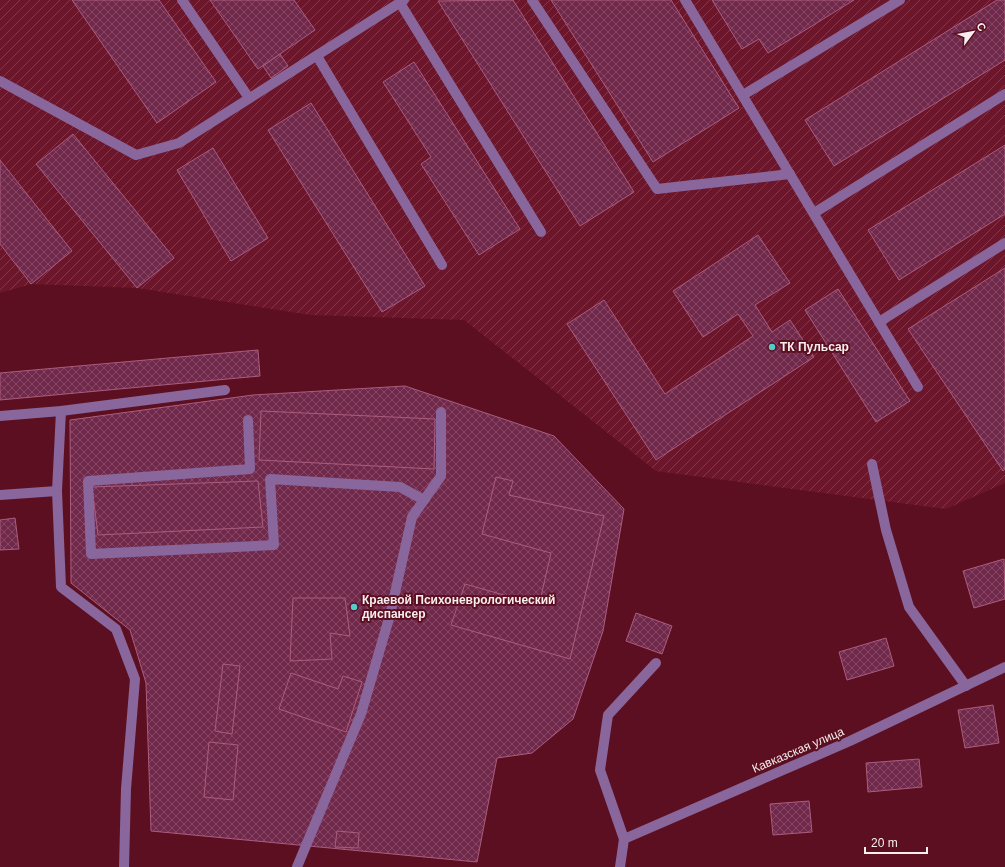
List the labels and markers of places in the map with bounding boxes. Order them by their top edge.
place label: ТК Пульсар [780,340,849,354]
marker: ТК Пульсар [767,342,777,352]
place label: Краевой Психоневрологический диспансер [362,593,555,621]
marker: Краевой Психоневрологический диспансер [349,602,359,612]

